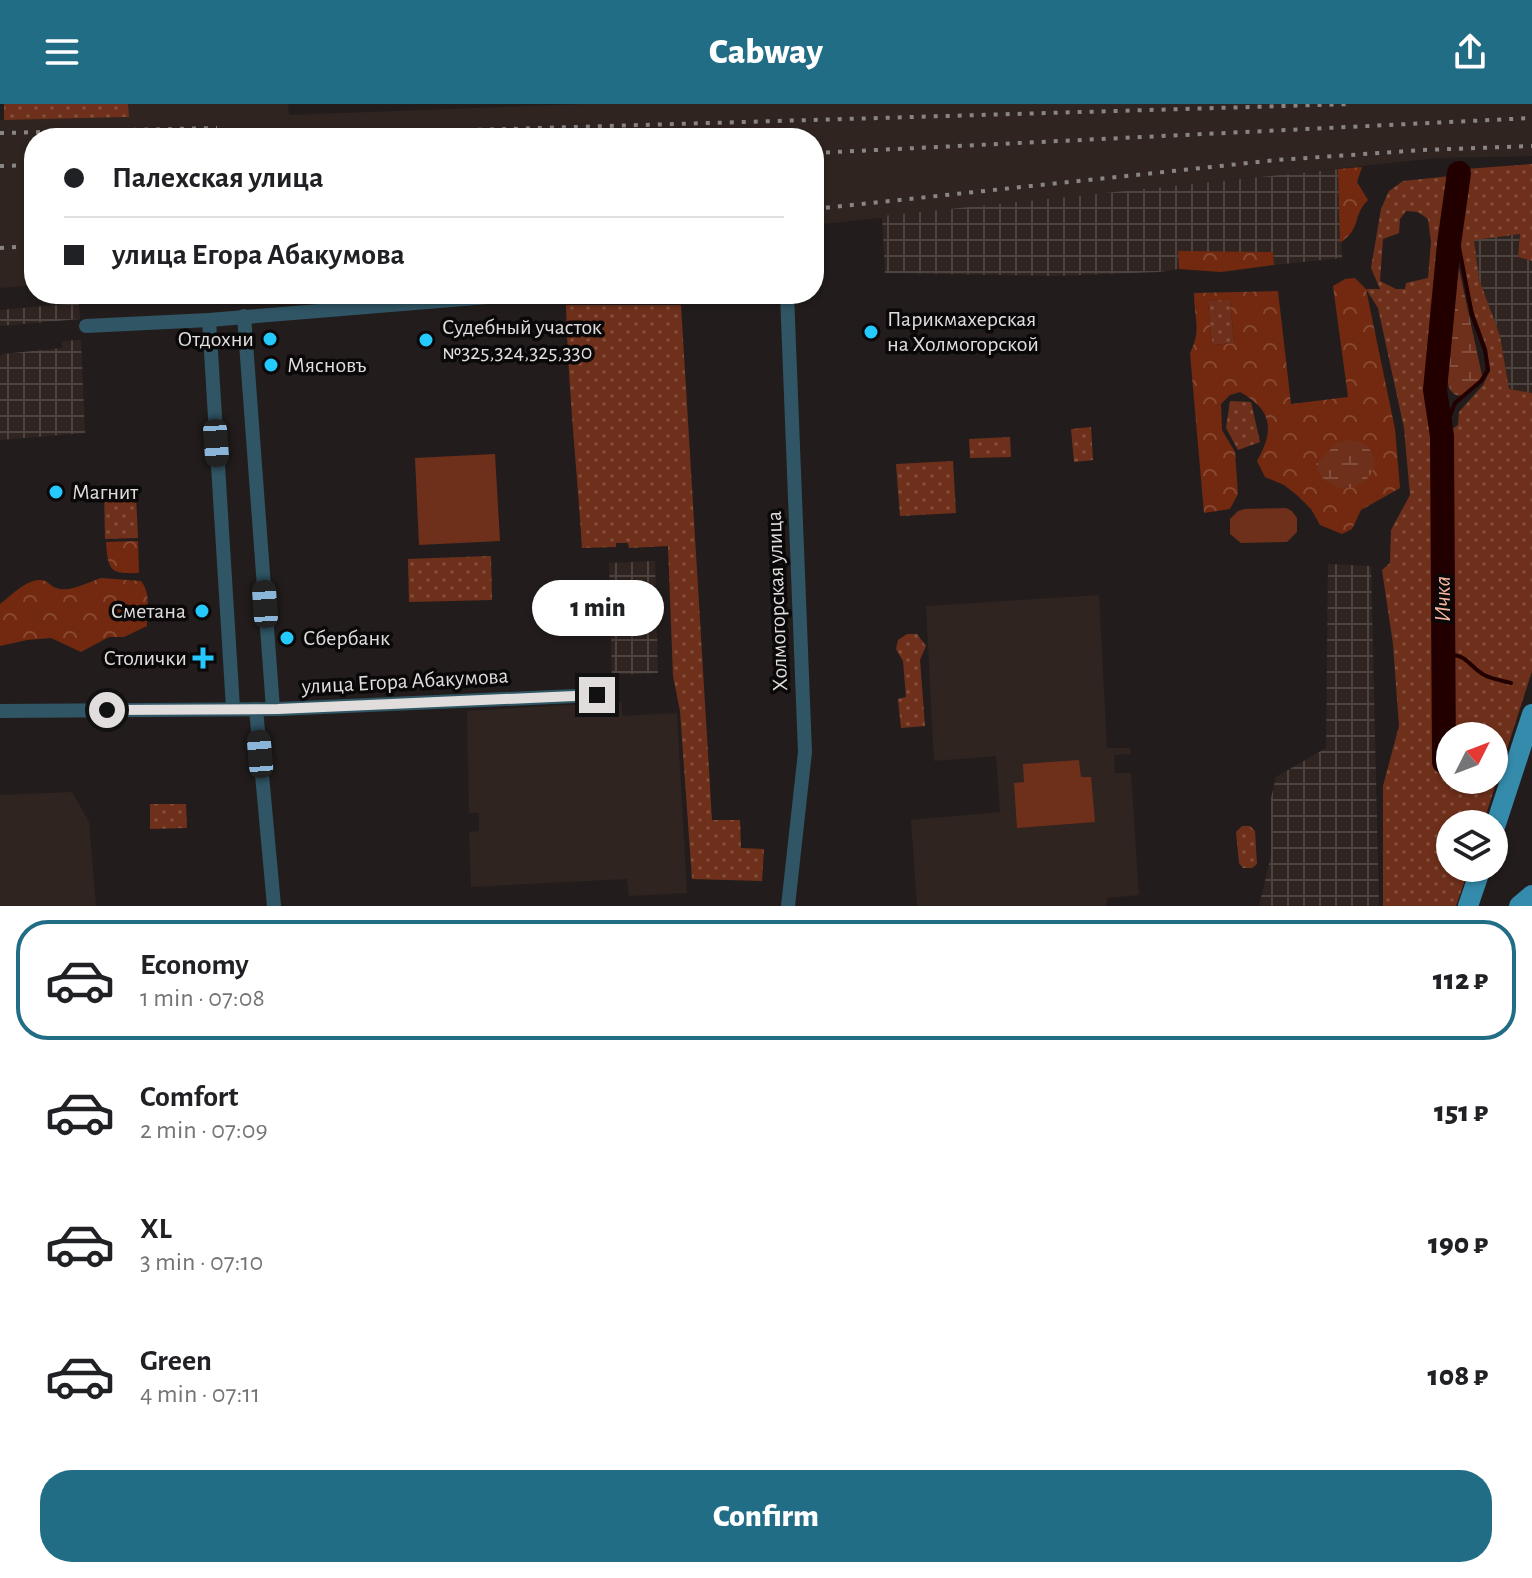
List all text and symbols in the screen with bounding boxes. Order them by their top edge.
icon: menu [40,30,84,74]
icon: share [1448,30,1492,74]
text: Cabway [709,34,823,70]
text: Палехская улица [112,163,323,193]
text: улица Егора Абакумова [112,240,405,270]
place label: Парикмахерская на Холмогорской [887,308,1039,355]
place label: Судебный участок №325,324,325,330 [442,316,602,363]
marker: Парикмахерская на Холмогорской [862,323,880,341]
place label: Отдохни [177,328,254,350]
marker: Отдохни [261,330,279,348]
marker: Судебный участок №325,324,325,330 [417,331,435,349]
place label: Мясновъ [287,354,366,376]
marker: Мясновъ [262,356,280,374]
car [202,418,230,468]
place label: Магнит [72,481,139,503]
marker: Магнит [47,483,65,501]
street label: Холмогорская улица [763,510,791,692]
water label: Ичка [1431,576,1455,622]
car [251,579,279,629]
callout: 1 min [531,579,663,635]
text: 1 min [570,595,626,621]
place label: Сметана [111,600,186,622]
marker: Сметана [193,602,211,620]
place label: Сбербанк [303,627,390,649]
marker: Сбербанк [278,629,296,647]
place label: Столички [104,647,187,669]
marker: Столички [194,649,212,667]
street label: улица Егора Абакумова [300,665,509,697]
route end [579,677,615,713]
route start [89,692,125,728]
north arrow [1436,722,1508,794]
map controls [1436,722,1508,882]
car [246,729,274,779]
button: layers [1436,810,1508,882]
icon: car [44,944,116,1016]
text: Economy [140,950,249,980]
text: 112 ₽ [1433,965,1488,995]
text: 1 min · 07:08 [140,985,265,1011]
icon: car [44,1076,116,1148]
text: Comfort [140,1082,239,1112]
text: 151 ₽ [1434,1097,1488,1127]
text: 2 min · 07:09 [140,1117,268,1143]
icon: car [44,1208,116,1280]
text: XL [140,1214,172,1244]
text: 190 ₽ [1428,1229,1488,1259]
text: 3 min · 07:10 [140,1249,263,1275]
icon: car [44,1340,116,1412]
text: Green [140,1346,212,1376]
text: 108 ₽ [1428,1361,1488,1391]
text: 4 min · 07:11 [140,1381,260,1407]
button: Confirm [40,1470,1492,1562]

